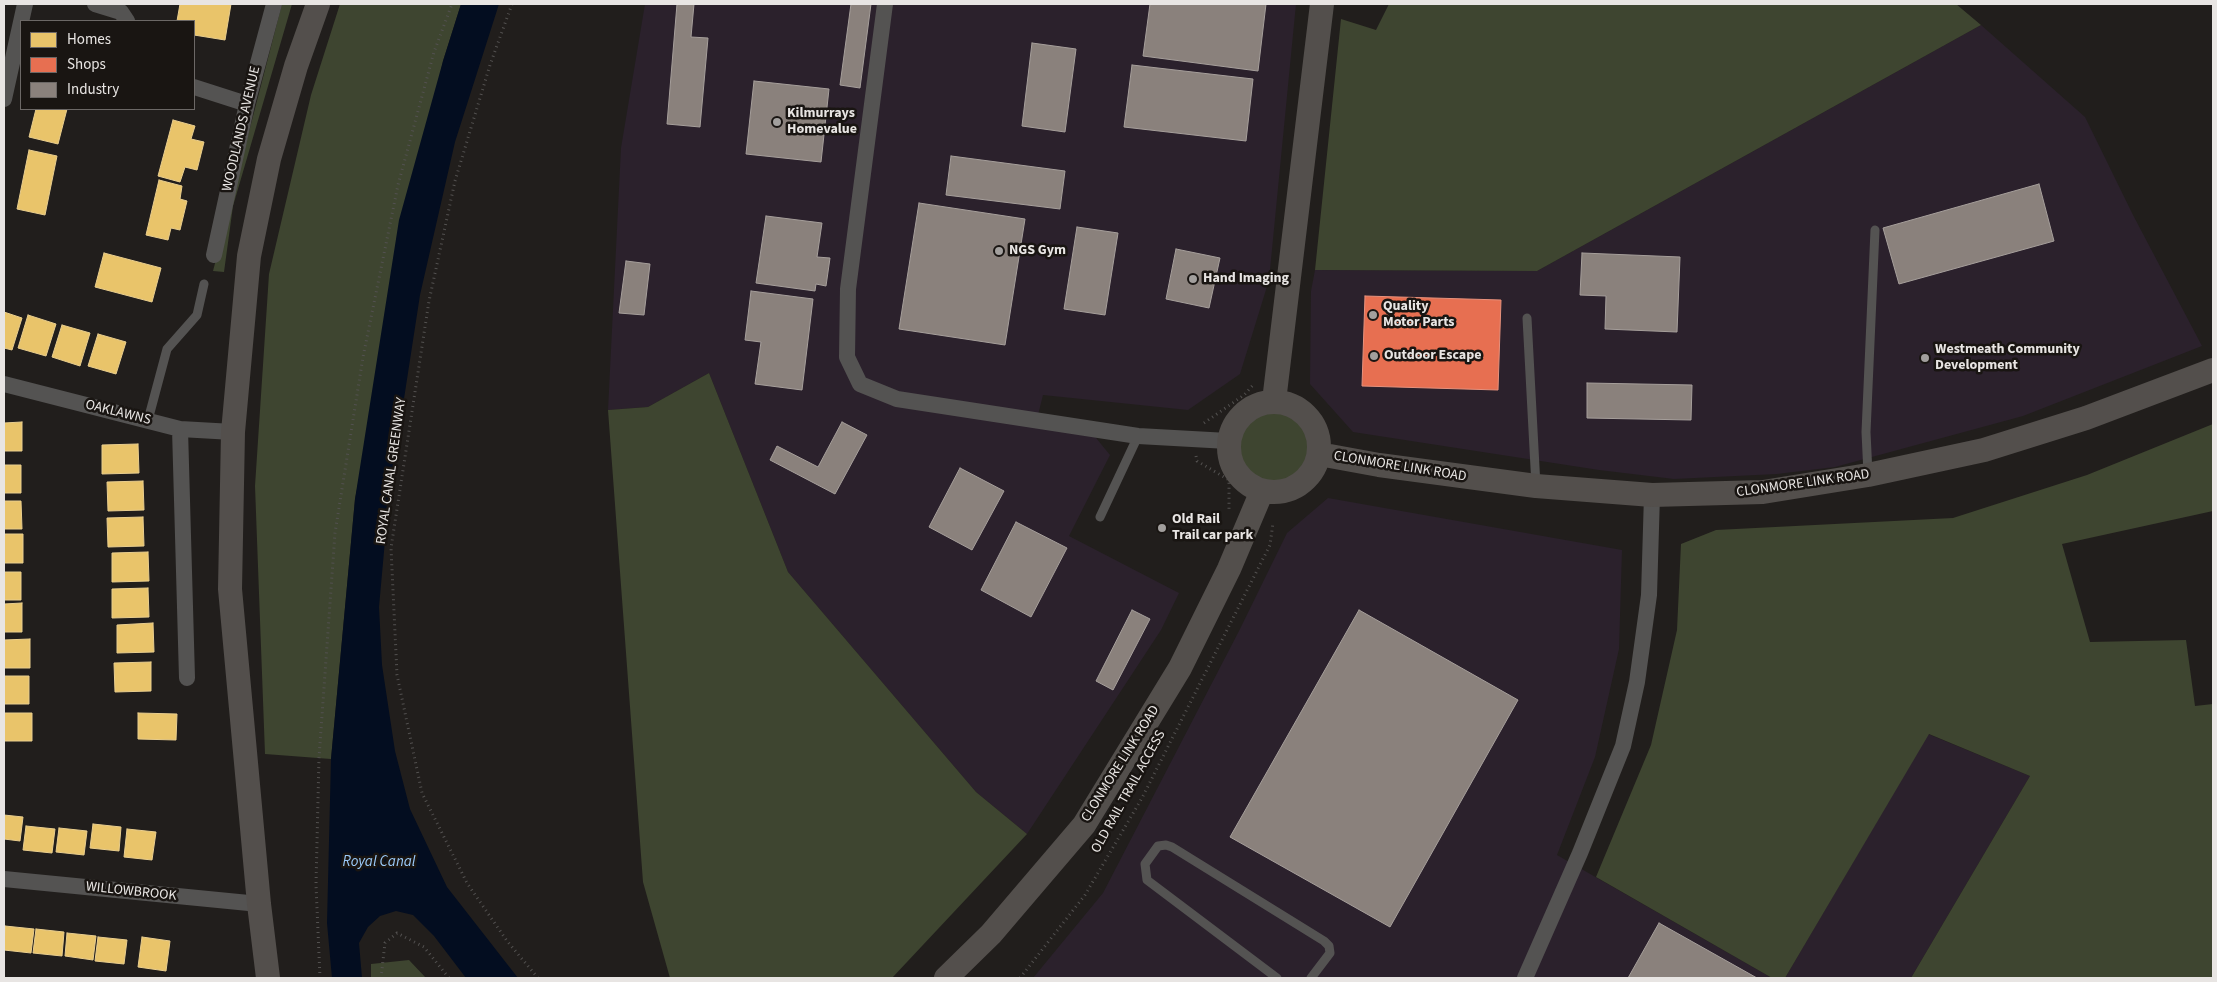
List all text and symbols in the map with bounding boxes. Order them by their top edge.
legend [20,20,195,110]
text: Homes [67,29,111,50]
text: Shops [67,54,106,75]
street label: WOODLANDS AVENUE [219,65,265,193]
text: Industry [67,79,119,100]
place label: Kilmurrays Homevalue [787,106,857,138]
marker: Kilmurrays Homevalue [771,116,783,128]
place label: NGS Gym [1009,243,1066,259]
marker: NGS Gym [993,245,1005,257]
place label: Hand Imaging [1203,271,1289,287]
marker: Hand Imaging [1187,273,1199,285]
place label: Quality Motor Parts [1383,299,1455,332]
marker: Quality Motor Parts [1367,309,1379,321]
place label: Westmeath Community Development [1935,342,2080,374]
place label: Outdoor Escape [1384,348,1482,364]
marker: Outdoor Escape [1368,350,1380,362]
marker: Westmeath Community Development [1919,352,1931,364]
street label: OAKLAWNS [84,397,152,429]
street label: ROYAL CANAL GREENWAY [373,397,411,545]
street label: CLONMORE LINK ROAD [1332,448,1468,486]
street label: CLONMORE LINK ROAD [1735,466,1871,502]
place label: Old Rail Trail car park [1172,512,1253,544]
marker: Old Rail Trail car park [1156,522,1168,534]
street label: CLONMORE LINK ROAD [1078,703,1164,825]
street label: OLD RAIL TRAIL ACCESS [1088,728,1170,856]
water label: Royal Canal [342,854,416,872]
street label: WILLOWBROOK [85,879,177,905]

